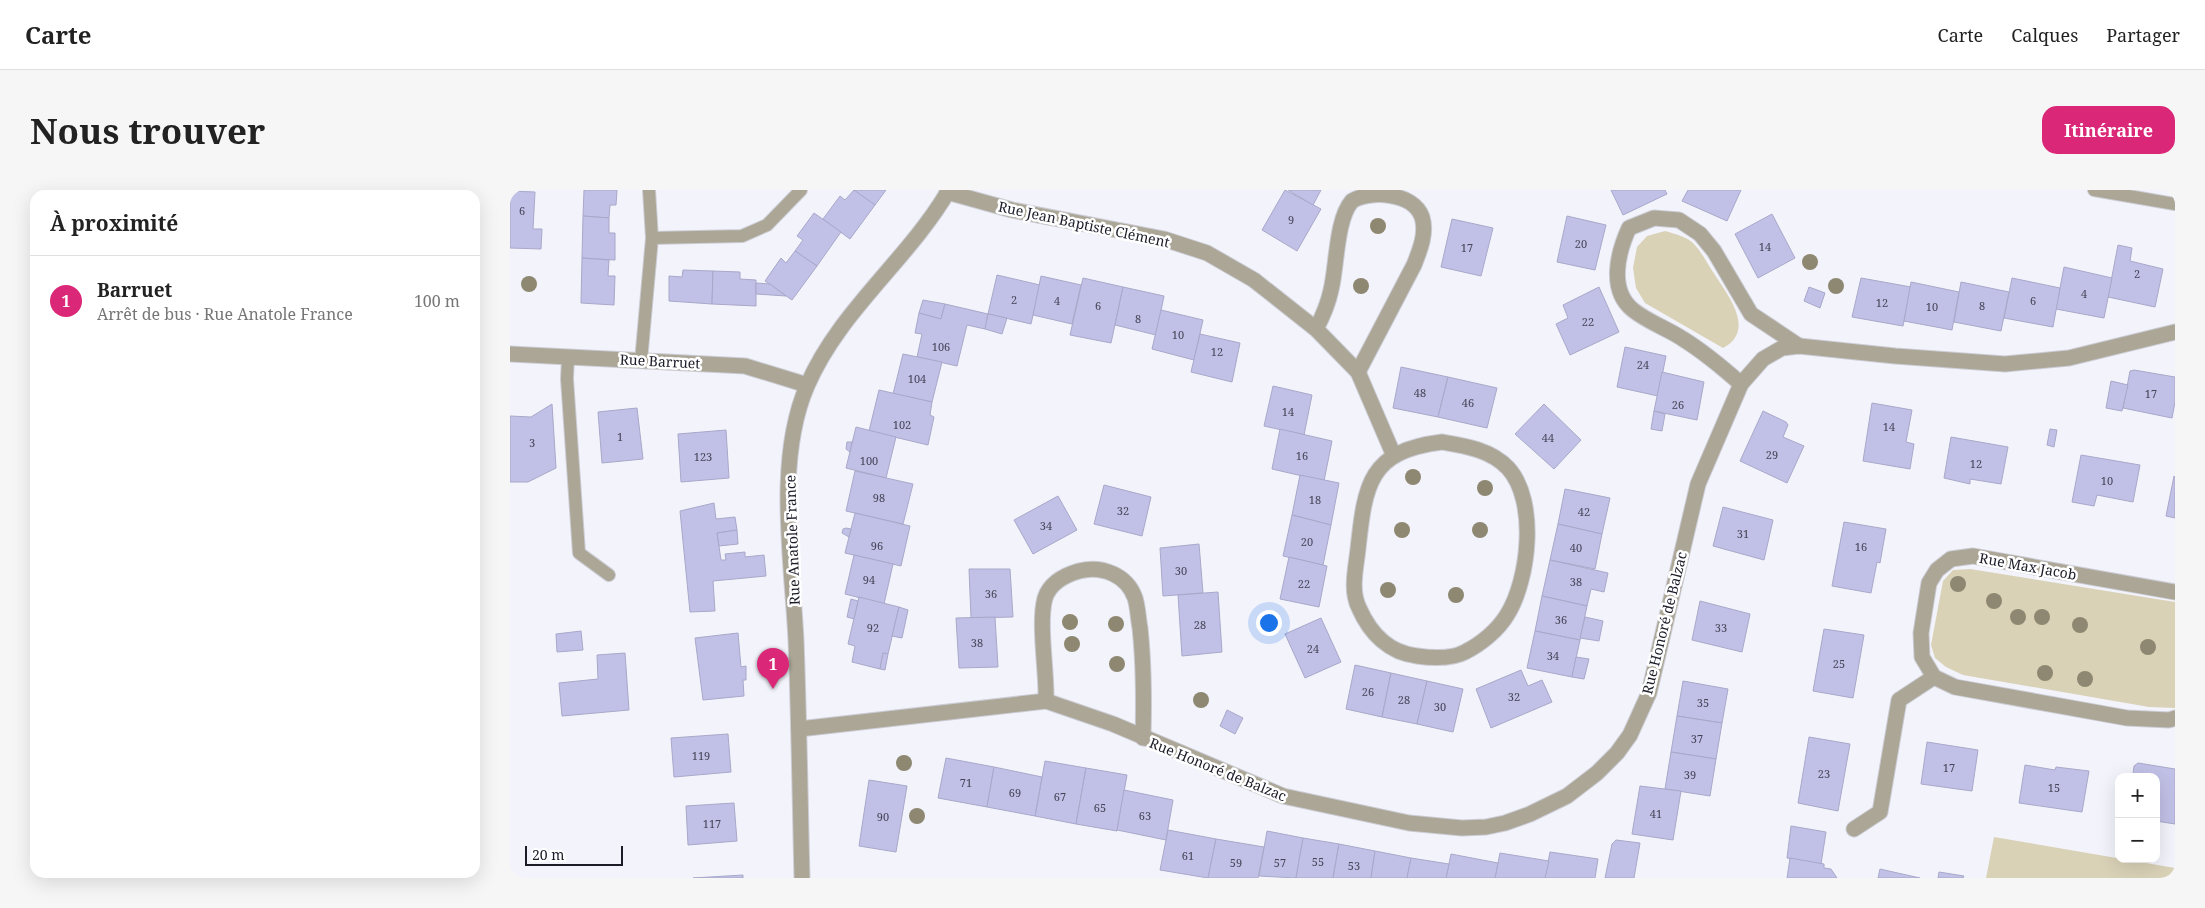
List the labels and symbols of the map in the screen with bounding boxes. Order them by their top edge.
street label: Rue Jean Baptiste Clément [997,197,1172,251]
house number: 6 [519,203,525,218]
house number: 9 [1288,212,1294,227]
house number: 20 [1575,236,1587,251]
house number: 14 [1759,239,1771,254]
house number: 17 [1461,240,1473,255]
house number: 2 [2134,266,2140,281]
house number: 4 [2081,286,2087,301]
house number: 2 [1011,292,1017,307]
house number: 4 [1054,293,1060,308]
house number: 6 [2030,293,2036,308]
house number: 12 [1876,295,1888,310]
house number: 6 [1095,298,1101,313]
house number: 8 [1979,298,1985,313]
house number: 10 [1926,299,1938,314]
house number: 8 [1135,311,1141,326]
house number: 22 [1582,314,1594,329]
house number: 10 [1172,327,1184,342]
house number: 106 [932,339,950,354]
house number: 12 [1211,344,1223,359]
street label: Rue Barruet [619,349,701,373]
house number: 24 [1637,357,1649,372]
house number: 104 [908,371,926,386]
house number: 48 [1414,385,1426,400]
house number: 17 [2145,386,2157,401]
house number: 46 [1462,395,1474,410]
house number: 26 [1672,397,1684,412]
house number: 14 [1282,404,1294,419]
house number: 102 [893,417,911,432]
house number: 14 [1883,419,1895,434]
house number: 1 [617,429,623,444]
house number: 44 [1542,430,1554,445]
house number: 3 [529,435,535,450]
house number: 29 [1766,447,1778,462]
house number: 16 [1296,448,1308,463]
house number: 123 [694,449,712,464]
house number: 100 [860,453,878,468]
house number: 12 [1970,456,1982,471]
house number: 10 [2101,473,2113,488]
street label: Rue Anatole France [780,475,804,605]
house number: 98 [873,490,885,505]
house number: 18 [1309,492,1321,507]
house number: 32 [1117,503,1129,518]
house number: 42 [1578,504,1590,519]
house number: 34 [1040,518,1052,533]
house number: 31 [1737,526,1749,541]
house number: 20 [1301,534,1313,549]
house number: 96 [871,538,883,553]
house number: 16 [1855,539,1867,554]
house number: 40 [1570,540,1582,555]
street label: Rue Max Jacob [1978,548,2078,584]
street label: Rue Honoré de Balzac [1637,550,1691,696]
house number: 30 [1175,563,1187,578]
house number: 94 [863,572,875,587]
house number: 38 [1570,574,1582,589]
house number: 22 [1298,576,1310,591]
house number: 36 [985,586,997,601]
your location [1256,610,1282,636]
house number: 36 [1555,612,1567,627]
house number: 28 [1194,617,1206,632]
house number: 92 [867,620,879,635]
house number: 33 [1715,620,1727,635]
house number: 38 [971,635,983,650]
house number: 24 [1307,641,1319,656]
pin: 1 [757,648,789,689]
house number: 34 [1547,648,1559,663]
house number: 25 [1833,656,1845,671]
house number: 26 [1362,684,1374,699]
house number: 32 [1508,689,1520,704]
house number: 28 [1398,692,1410,707]
house number: 35 [1697,695,1709,710]
house number: 30 [1434,699,1446,714]
house number: 37 [1691,731,1703,746]
street label: Rue Honoré de Balzac [1147,733,1289,805]
house number: 119 [692,748,710,763]
house number: 17 [1943,760,1955,775]
house number: 23 [1818,766,1830,781]
house number: 39 [1684,767,1696,782]
house number: 71 [960,775,972,790]
house number: 15 [2048,780,2060,795]
house number: 69 [1009,785,1021,800]
house number: 67 [1054,789,1066,804]
house number: 65 [1094,800,1106,815]
house number: 41 [1650,806,1662,821]
house number: 63 [1139,808,1151,823]
house number: 90 [877,809,889,824]
house number: 117 [703,816,721,831]
scale bar [525,843,622,866]
house number: 61 [1182,848,1194,863]
house number: 55 [1312,854,1324,869]
house number: 59 [1230,855,1242,870]
house number: 57 [1274,855,1286,870]
house number: 53 [1348,858,1360,873]

